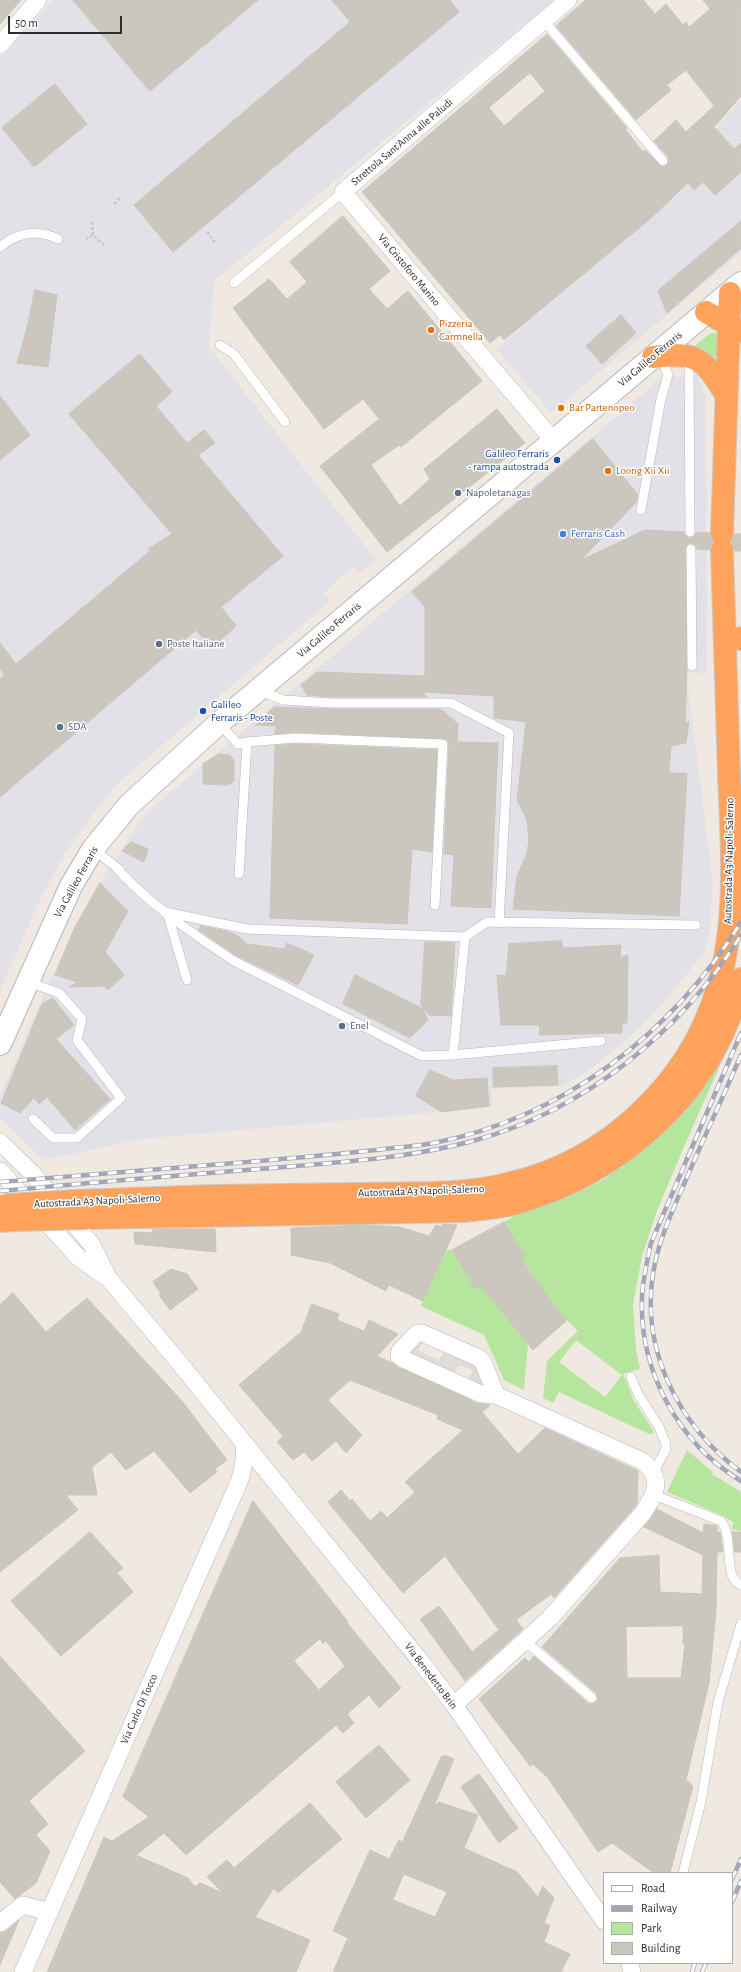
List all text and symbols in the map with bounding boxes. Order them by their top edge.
scale bar [10,8,124,34]
text: 50 m [15,17,38,29]
street label: Strettola Sant'Anna alle Paludi [348,96,456,188]
street label: Via Cristoforo Marino [375,231,443,309]
place label: Pizzeria Carmnella [439,317,483,343]
marker: Pizzeria Carmnella [426,325,436,335]
street label: Via Galileo Ferraris [615,328,685,390]
place label: Bar Partenopeo [569,401,635,415]
marker: Bar Partenopeo [556,403,566,413]
place label: Galileo Ferraris - rampa autostrada [468,447,549,473]
marker: Galileo Ferraris - rampa autostrada [552,455,562,465]
place label: Loong Xii Xii [616,464,669,478]
marker: Loong Xii Xii [603,466,613,476]
place label: Napoletanagas [466,486,531,500]
marker: Napoletanagas [453,488,463,498]
place label: Ferraris Cash [571,527,625,541]
marker: Ferraris Cash [558,529,568,539]
street label: Via Galileo Ferraris [294,599,364,661]
place label: Poste Italiane [167,637,224,651]
marker: Poste Italiane [154,639,164,649]
place label: Galileo Ferraris - Poste [211,698,273,724]
marker: Galileo Ferraris - Poste [198,706,208,716]
place label: SDA [68,720,87,734]
marker: SDA [55,722,65,732]
street label: Autostrada A3 Napoli-Salerno [721,798,737,924]
street label: Via Galileo Ferraris [51,844,101,920]
place label: Enel [350,1019,369,1033]
marker: Enel [337,1021,347,1031]
street label: Autostrada A3 Napoli-Salerno [358,1182,484,1200]
street label: Autostrada A3 Napoli-Salerno [33,1191,161,1211]
street label: Via Benedetto Brin [402,1640,460,1712]
street label: Via Carlo Di Tocco [118,1672,160,1746]
legend [603,1872,733,1964]
text: Road [641,1882,665,1894]
text: Railway [641,1902,677,1914]
text: Park [641,1922,662,1934]
text: Building [641,1942,681,1954]

